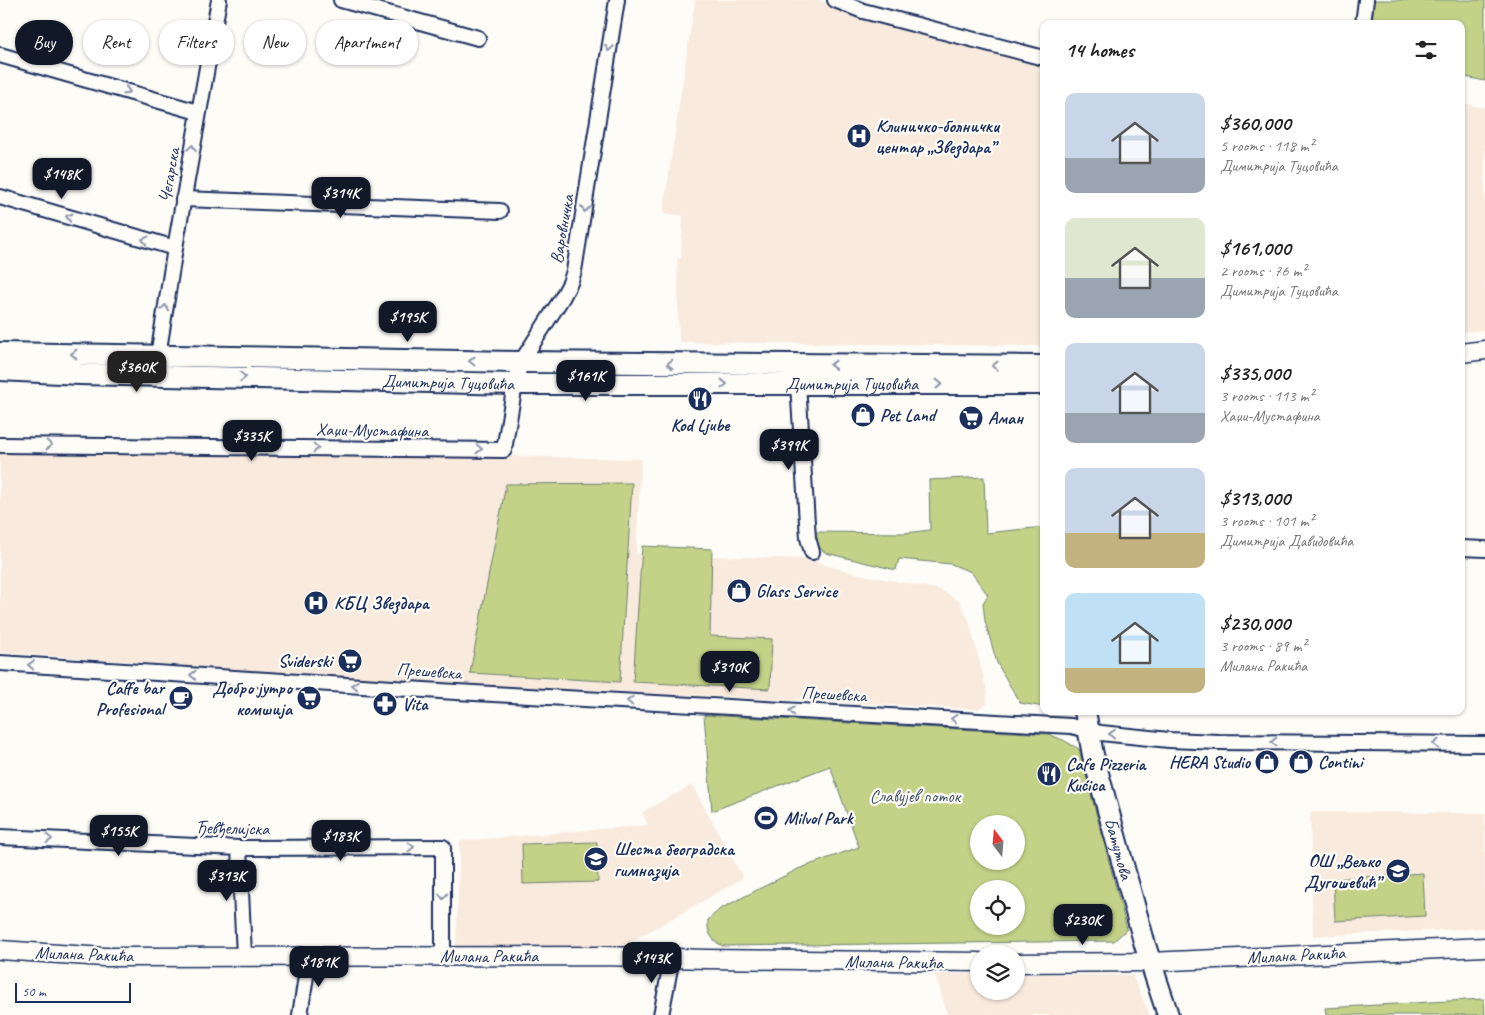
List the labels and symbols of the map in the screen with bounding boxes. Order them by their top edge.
one-way arrow [604,44,614,52]
one-way arrow [122,86,130,96]
place label: Клиничко-болнички центар „Звездара” [876,115,1001,159]
hospital icon: Клиничко-болнички центар „Звездара” [846,123,872,149]
one-way arrow [187,143,197,152]
street label: Чегарска [153,144,185,204]
pin: $148K [27,158,97,200]
pin: $314K [306,176,376,219]
street label: Варовничка [545,192,579,265]
one-way arrow [580,204,590,213]
one-way arrow [65,213,73,223]
one-way arrow [141,235,150,245]
pin: $195K [373,300,443,343]
one-way arrow [160,304,170,312]
one-way arrow [70,349,78,360]
pin: $360K [102,350,172,393]
one-way arrow [468,356,476,366]
one-way arrow [666,359,674,369]
one-way arrow [828,359,836,370]
pin: $161K [551,360,621,402]
one-way arrow [991,360,999,371]
street label: Димитрија Туцовића [381,370,515,395]
one-way arrow [240,372,247,382]
street label: Димитрија Туцовића [785,373,919,395]
one-way arrow [720,379,728,389]
one-way arrow [935,379,943,389]
restaurant icon: Kod Ljube [687,386,713,412]
shop icon: Pet Land [850,402,876,428]
place label: Pet Land [880,404,938,426]
supermarket icon: Аман [958,405,984,431]
place label: Аман [988,407,1024,429]
place label: Kod Ljube [671,414,731,436]
street label: Хаџи-Мустафина [316,418,429,442]
pin: $335K [217,420,287,462]
pin: $399K [754,428,824,471]
one-way arrow [45,440,53,451]
one-way arrow [312,443,320,453]
one-way arrow [475,444,483,455]
shop icon: Glass Service [726,578,752,604]
place label: Glass Service [756,580,839,602]
hospital icon: КБЦ Звездара [303,590,329,616]
place label: КБЦ Звездара [334,592,431,615]
supermarket icon: Sviderski [337,648,363,674]
place label: Sviderski [278,650,334,672]
pin: $310K [695,650,765,693]
street label: Прешевска [396,658,464,684]
one-way arrow [27,660,35,671]
one-way arrow [189,669,197,680]
place label: Caffe bar Profesional [96,677,168,720]
place label: Добро јутро комшија [212,677,294,720]
one-way arrow [351,680,359,691]
street label: Прешевска [801,681,869,707]
cafe icon: Caffe bar Profesional [168,685,194,711]
supermarket icon: Добро јутро комшија [296,685,322,711]
pharmacy icon: Vita [372,691,398,717]
place label: Vita [402,693,429,715]
one-way arrow [625,696,633,707]
one-way arrow [788,705,796,716]
one-way arrow [950,714,958,725]
one-way arrow [1107,729,1115,740]
one-way arrow [1270,737,1278,747]
one-way arrow [1432,739,1440,749]
shop icon: HERA Studio [1254,749,1280,775]
shop icon: Contini [1288,749,1314,775]
place label: HERA Studio [1169,751,1251,773]
place label: Contini [1318,751,1365,773]
place label: Cafe Pizzeria Kućica [1066,753,1147,796]
restaurant icon: Cafe Pizzeria Kućica [1036,761,1062,787]
park label: Славујев поток [870,785,963,807]
sports icon: Milvol Park [753,805,779,831]
place label: Milvol Park [784,807,855,829]
pin: $155K [84,814,154,857]
north arrow [970,815,1025,870]
street label: Батутова [1100,815,1138,883]
street label: Ђевђелијска [195,816,270,841]
pin: $183K [306,820,376,862]
one-way arrow [45,834,53,844]
place label: Шеста београдска гимназија [614,838,736,882]
one-way arrow [407,842,415,852]
school or university icon: Шеста београдска гимназија [583,846,609,872]
place label: ОШ „Вељко Дугошевић” [1304,850,1384,893]
school or university icon: ОШ „Вељко Дугошевић” [1385,858,1411,884]
pin: $313K [192,860,262,902]
one-way arrow [438,892,448,900]
pin: $230K [1048,904,1118,946]
street label: Милана Ракића [35,941,135,967]
street label: Милана Ракића [1246,941,1347,969]
pin: $143K [617,942,687,984]
street label: Милана Ракића [440,945,539,967]
pin: $181K [284,946,354,988]
street label: Милана Ракића [845,950,944,974]
scale bar [15,980,131,1003]

